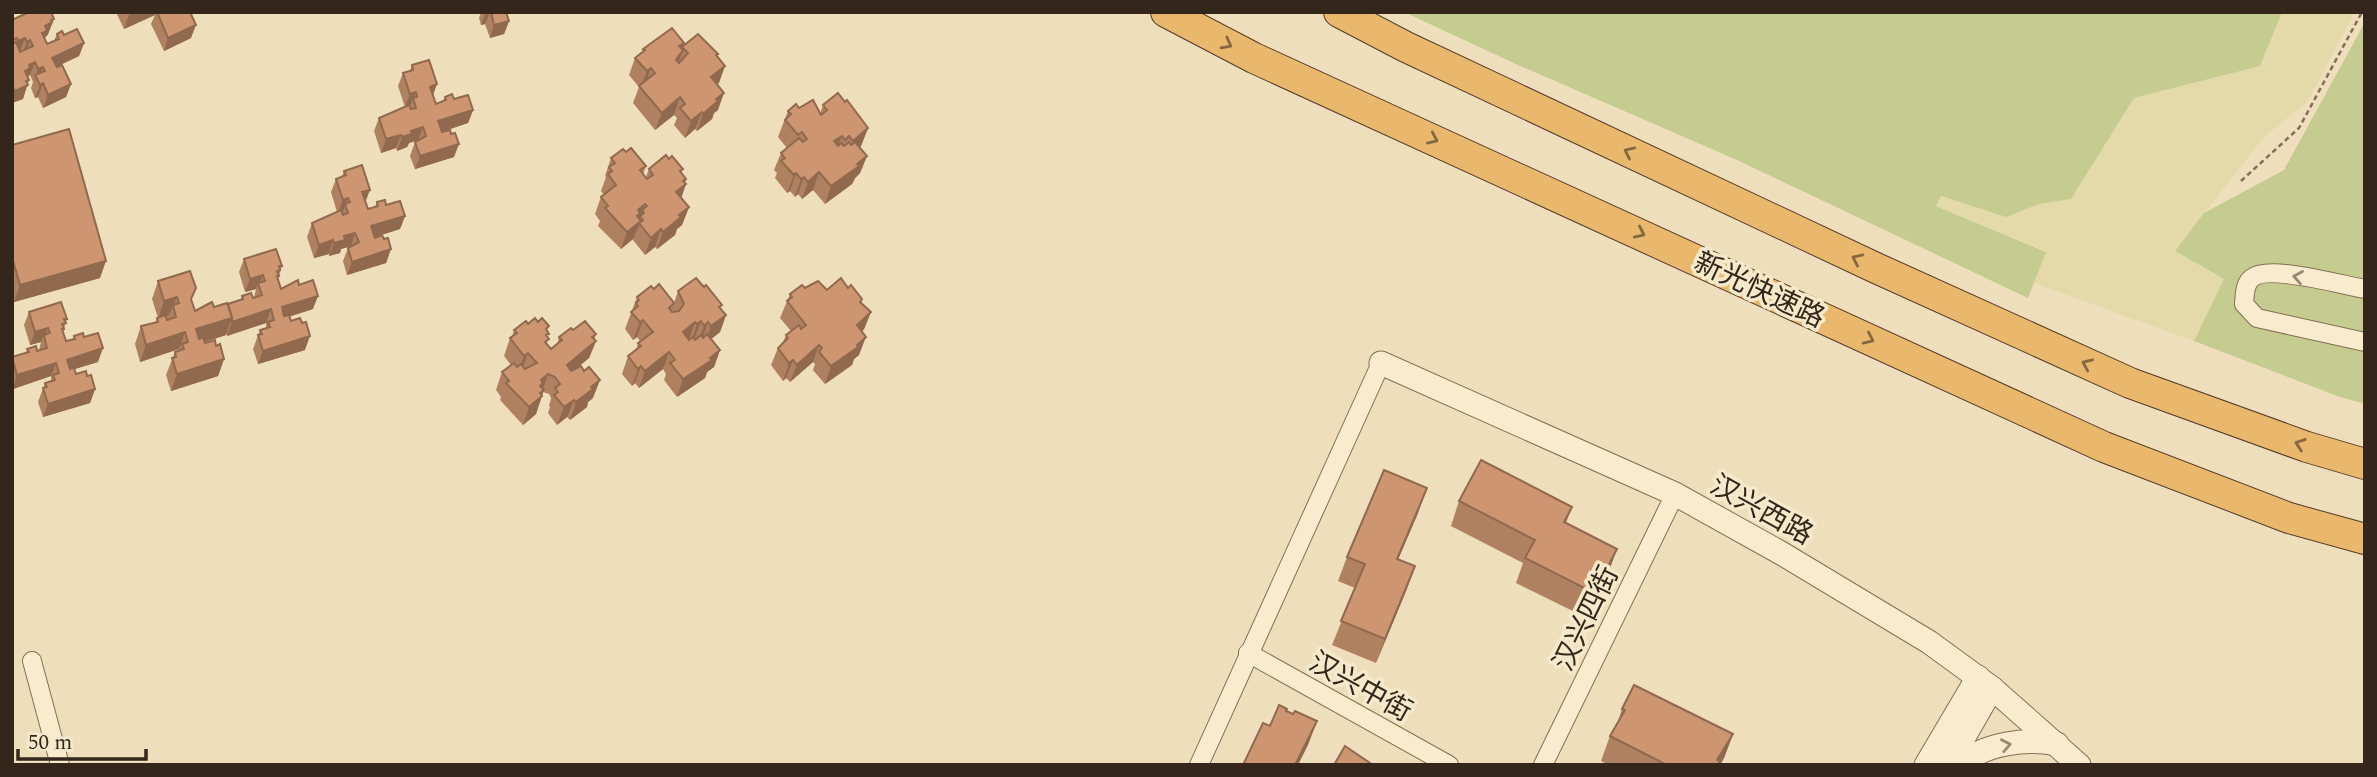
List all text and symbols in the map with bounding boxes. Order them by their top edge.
one-way arrow [1219,36,1232,49]
one-way arrow [1426,131,1438,145]
one-way arrow [1624,146,1637,160]
one-way arrow [1633,225,1645,239]
street label: 新光快速路 [1687,241,1832,339]
one-way arrow [1852,254,1865,268]
one-way arrow [2292,270,2304,285]
one-way arrow [1862,331,1874,345]
one-way arrow [2082,358,2094,372]
one-way arrow [2294,438,2306,452]
street label: 汉兴西路 [1702,464,1821,556]
street label: 汉兴四街 [1542,559,1630,678]
street label: 汉兴中街 [1301,641,1420,733]
scale bar [18,718,145,762]
text: 50 m [28,727,72,759]
one-way arrow [2000,738,2012,753]

